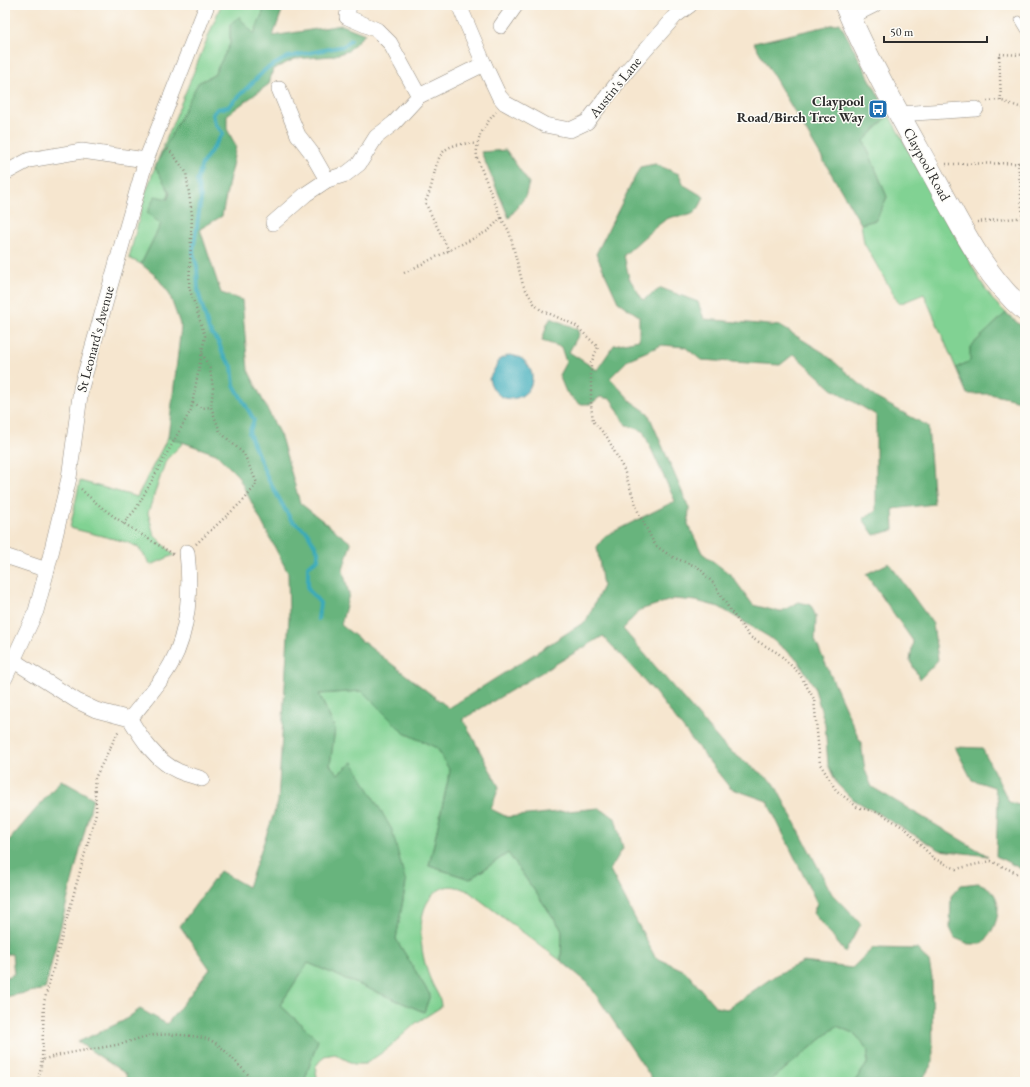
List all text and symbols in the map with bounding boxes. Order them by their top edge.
scale bar [884,18,987,44]
text: 50 m [890,24,914,40]
street label: Austin's Lane [584,52,645,122]
place label: Claypool Road/Birch Tree Way [737,92,864,126]
bus stop icon: Claypool Road/Birch Tree Way [867,98,889,120]
street label: Claypool Road [899,124,955,205]
street label: St Leonard's Avenue [72,283,118,394]

